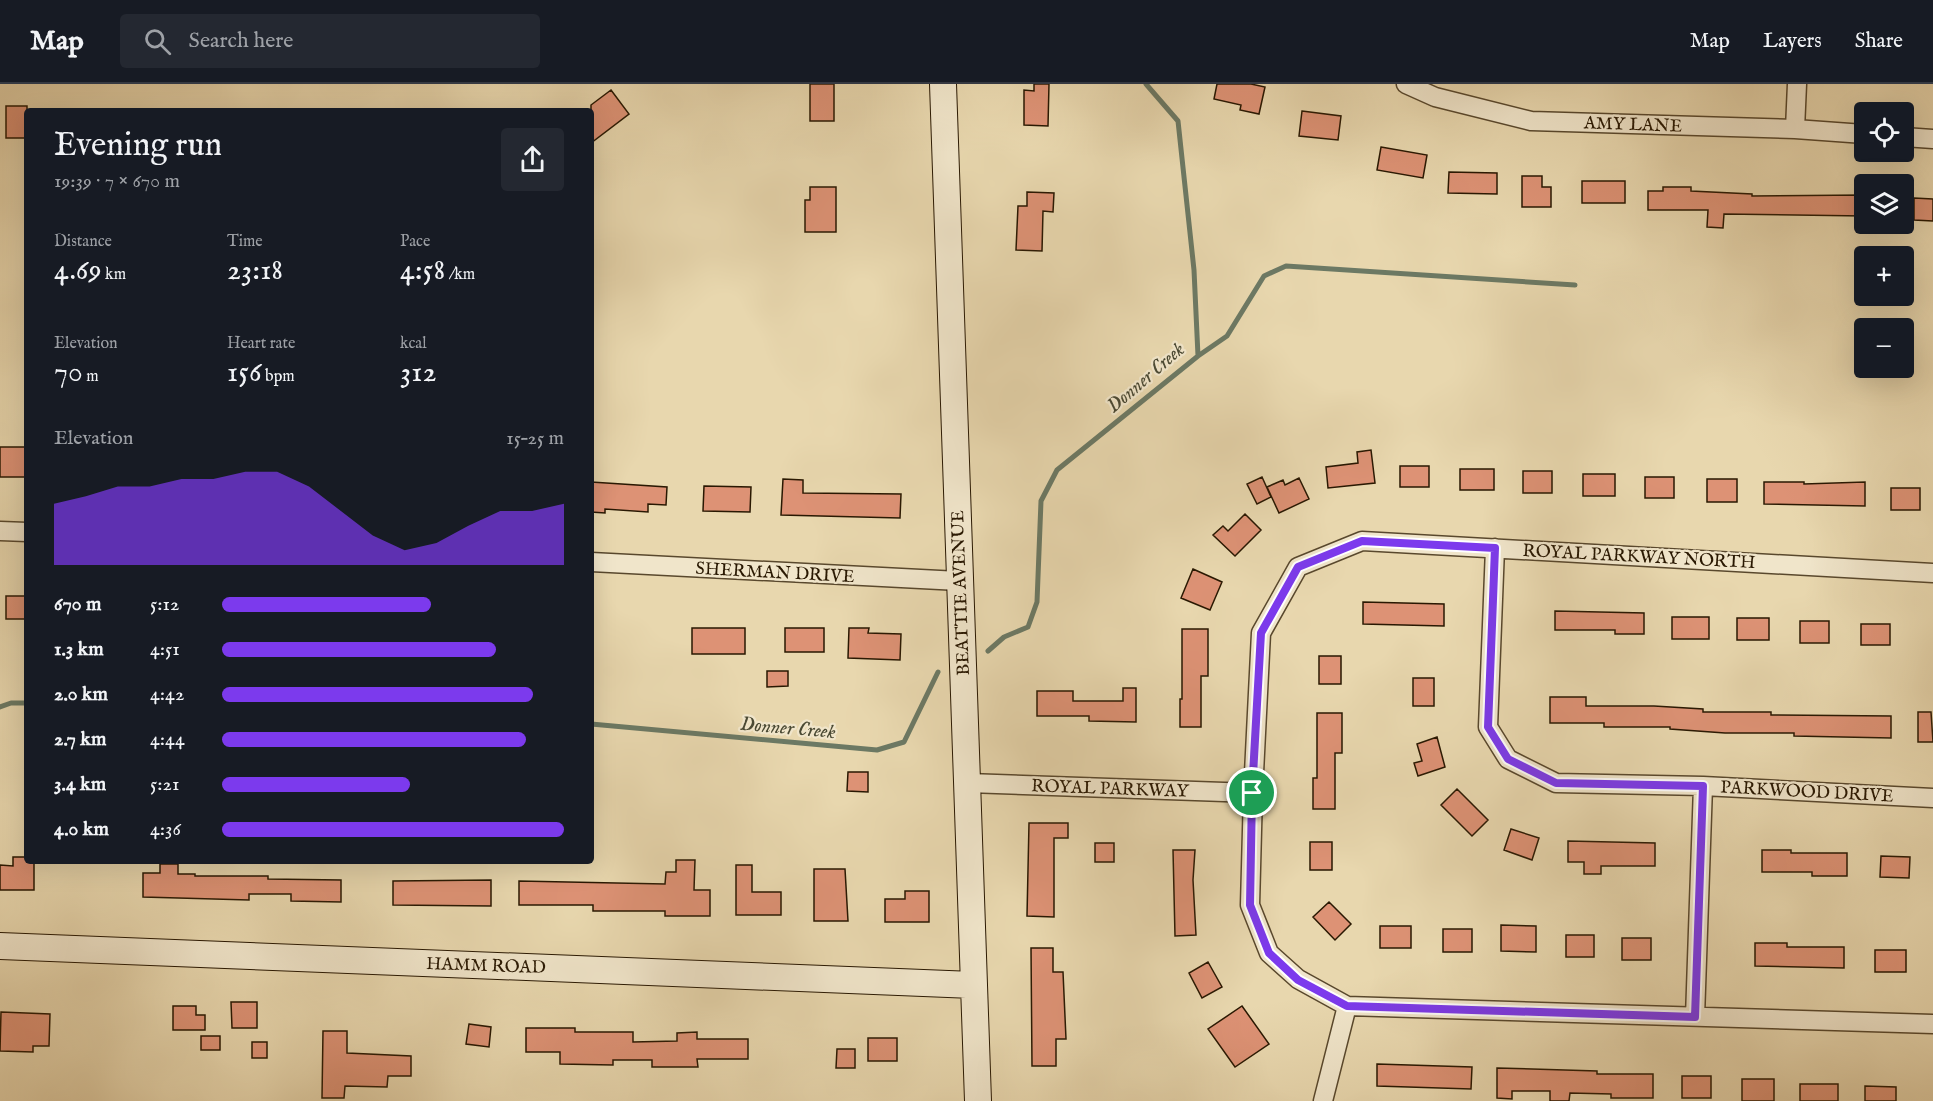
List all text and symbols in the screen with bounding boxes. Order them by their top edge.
search box [120,14,540,68]
text: Map [30,24,84,59]
icon: search [141,25,174,58]
text: Search here [189,27,293,55]
text: Map [1690,28,1730,55]
text: Layers [1763,28,1822,55]
text: Share [1855,28,1903,55]
map controls [1854,102,1914,378]
button: locate [1854,102,1914,162]
street label: AMY LANE [1582,112,1682,139]
text: Evening run [54,125,222,167]
button: share [501,128,564,191]
text: 19:39 · 7 × 670 m [54,169,180,194]
button: layers [1854,174,1914,234]
text: Distance [54,232,112,252]
text: Time [227,232,263,252]
text: Pace [400,232,430,252]
button: + [1854,246,1914,306]
text: 4.69 [54,252,102,290]
text: 23:18 [227,252,283,290]
text: 4:58 [400,252,445,290]
text: km [102,265,126,285]
text: /km [445,265,475,285]
button: − [1854,318,1914,378]
text: Elevation [54,334,117,354]
text: Heart rate [227,334,295,354]
text: kcal [400,334,427,354]
water label: Donner Creek [1102,337,1190,419]
text: 70 [54,354,83,392]
text: 156 [227,354,262,392]
text: 312 [400,354,436,392]
text: m [83,367,99,387]
text: bpm [262,367,295,387]
text: Elevation [54,426,133,451]
text: 15–25 m [506,426,564,451]
street label: BEATTIE AVENUE [947,510,976,676]
street label: ROYAL PARKWAY NORTH [1522,540,1756,575]
street label: SHERMAN DRIVE [695,558,855,589]
text: 670 m [54,592,101,617]
text: 5:12 [150,592,179,617]
text: 1.3 km [54,637,104,662]
text: 4:51 [150,637,180,662]
text: 2.0 km [54,682,108,707]
text: 4:42 [150,682,184,707]
water label: Donner Creek [739,712,837,745]
text: 2.7 km [54,727,107,752]
text: 4:44 [150,727,185,752]
pin [1226,767,1277,818]
text: 3.4 km [54,772,106,797]
text: 5:21 [150,772,179,797]
street label: ROYAL PARKWAY [1031,775,1190,804]
icon: arrive [1235,776,1268,809]
street label: PARKWOOD DRIVE [1720,776,1894,809]
text: 4.0 km [54,817,109,842]
text: 4:36 [150,817,181,842]
street label: HAMM ROAD [426,953,546,980]

